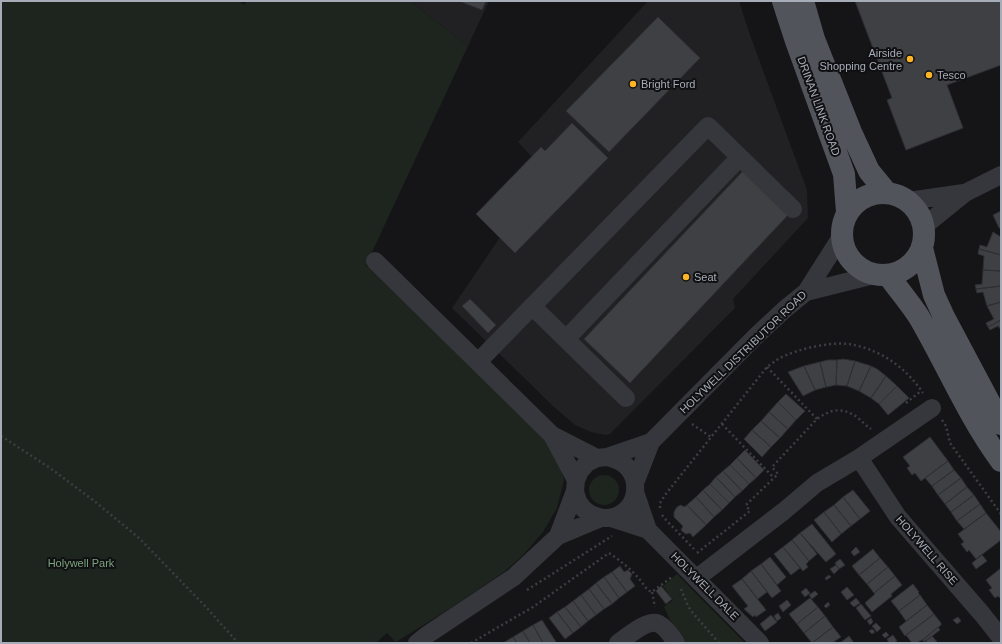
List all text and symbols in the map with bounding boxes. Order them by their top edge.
place label: Airside Shopping Centre [819,47,902,72]
marker: Airside Shopping Centre [905,54,915,64]
street label: DRINAN LINK ROAD [795,55,843,157]
place label: Tesco [937,69,966,81]
marker: Tesco [924,70,934,80]
place label: Bright Ford [641,78,695,90]
marker: Bright Ford [628,79,638,89]
place label: Seat [694,271,717,283]
marker: Seat [681,272,691,282]
street label: HOLYWELL DISTRIBUTOR ROAD [677,288,809,416]
street label: HOLYWELL RISE [894,513,960,587]
street label: HOLYWELL DALE [669,550,741,622]
park label: Holywell Park [48,557,115,569]

